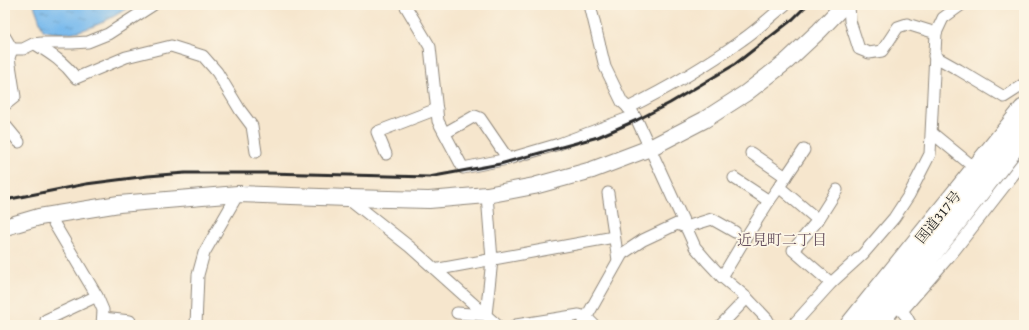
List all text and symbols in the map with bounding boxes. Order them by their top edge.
street label: 国道317号 [911,187,965,247]
district label: 近見町二丁目 [737,229,827,250]

